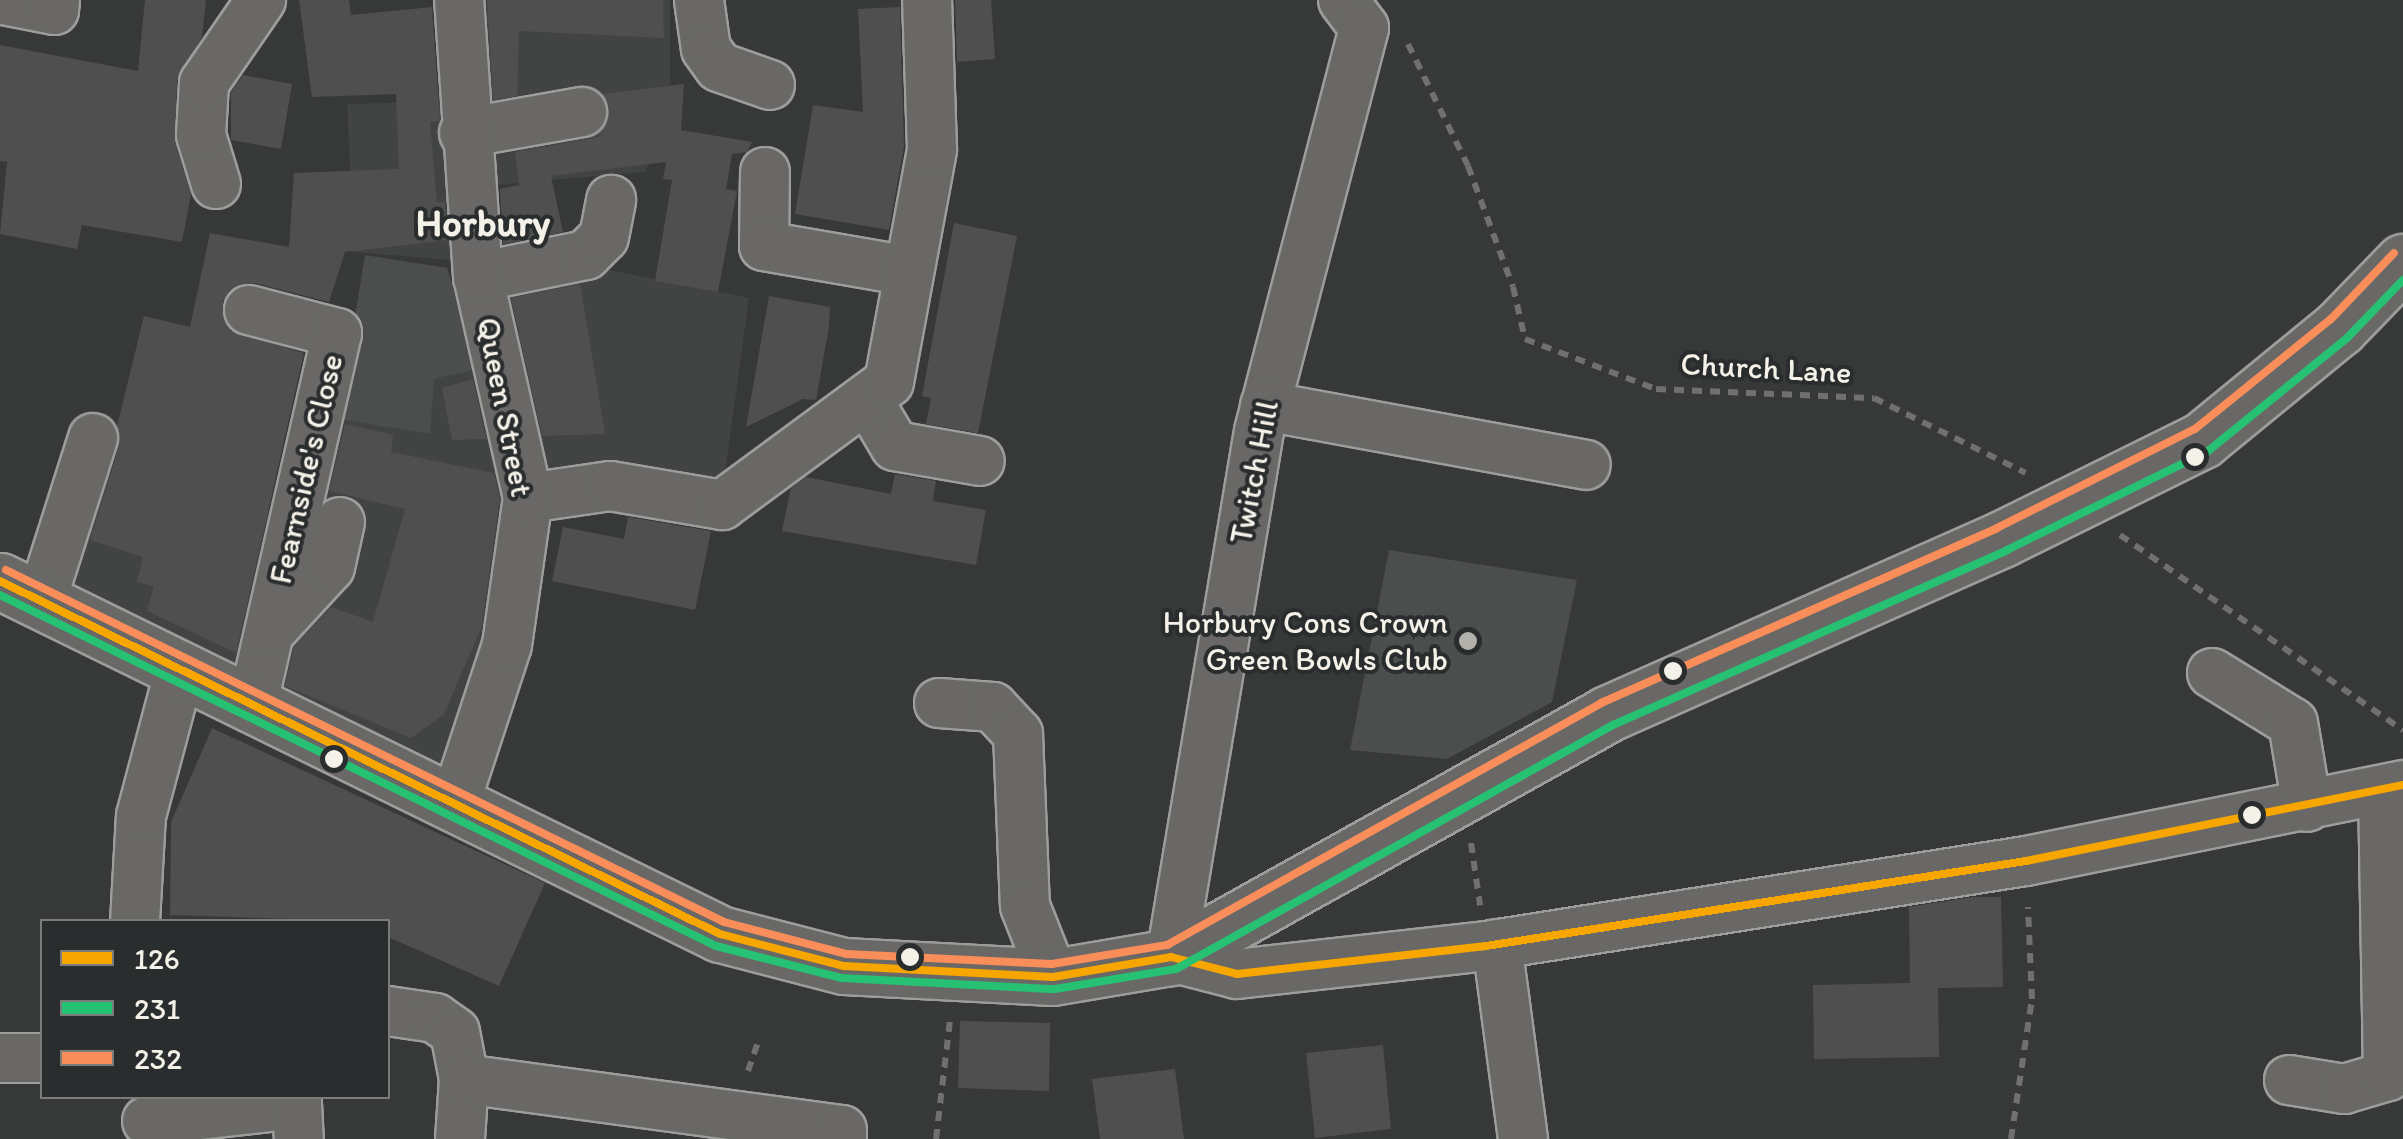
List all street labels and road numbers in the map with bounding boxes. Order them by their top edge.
street label: Queen Street [469,314,541,500]
street label: Church Lane [1679,344,1853,392]
street label: Fearnside's Close [261,351,351,587]
street label: Twitch Hill [1221,397,1287,547]

